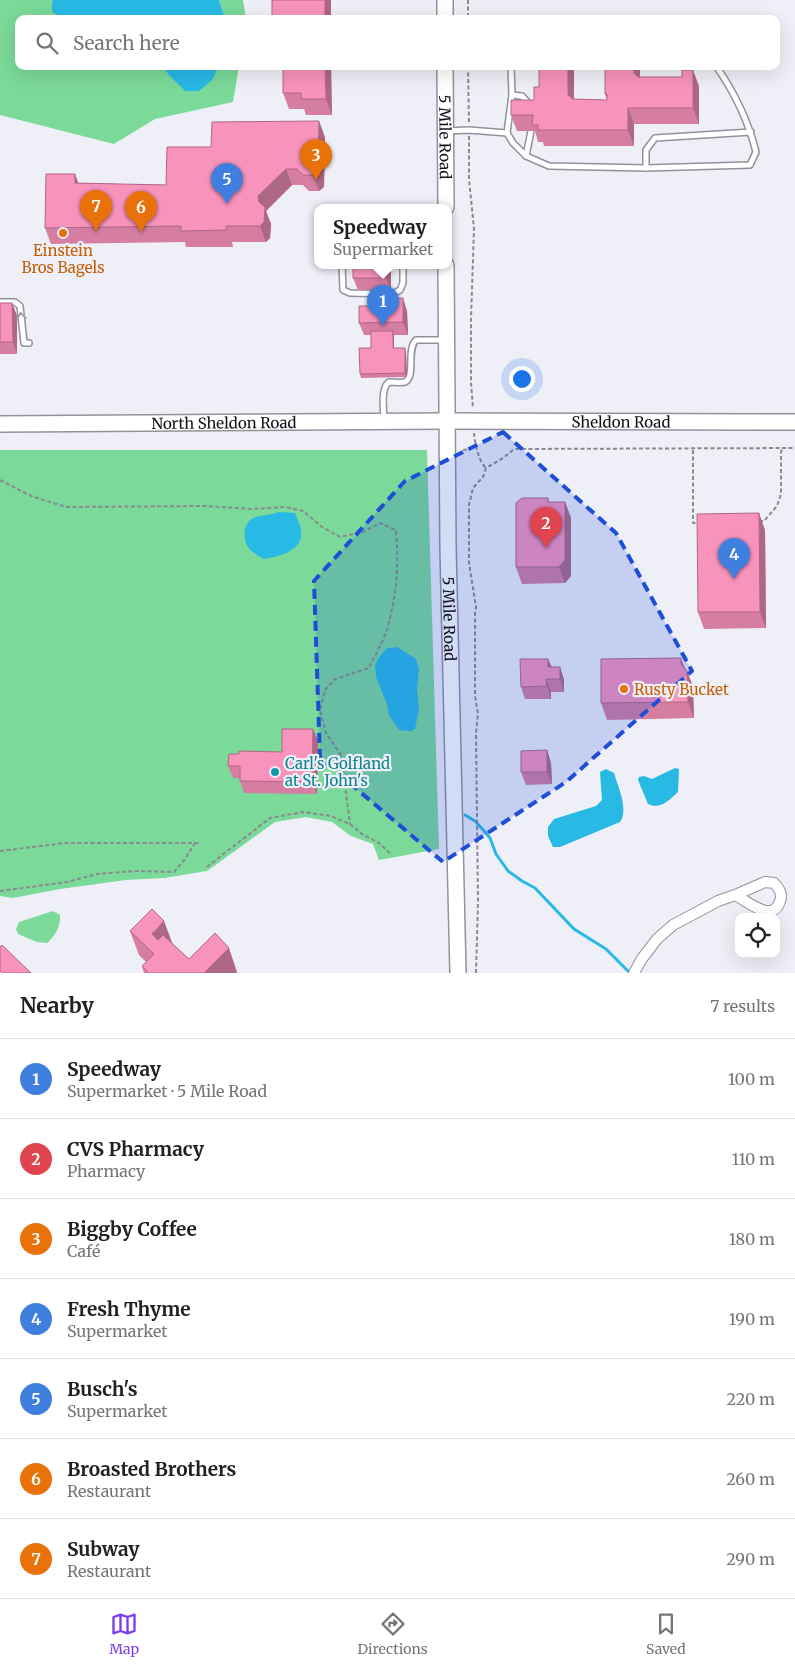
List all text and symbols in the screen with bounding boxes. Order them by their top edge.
search box [15,15,780,70]
icon: search [33,29,61,57]
text: Search here [73,31,180,55]
street label: 5 Mile Road [436,95,455,179]
pin: 3 [300,139,332,180]
pin: 5 [211,163,243,204]
pin: 7 [80,190,112,231]
pin: 6 [125,191,157,232]
popup [314,204,452,269]
text: Speedway [333,215,427,239]
marker: Einstein Bros Bagels [57,227,69,239]
text: Supermarket [333,239,433,259]
place label: Einstein Bros Bagels [21,241,105,277]
pin: 1 [367,285,399,326]
one-way arrow [17,312,27,320]
your location [509,366,535,392]
street label: Sheldon Road [571,412,671,431]
street label: North Sheldon Road [151,413,297,432]
pin: 2 [530,507,562,548]
pin: 4 [718,538,750,579]
street label: 5 Mile Road [439,577,460,661]
place label: Rusty Bucket [634,680,729,699]
marker: Rusty Bucket [618,683,630,695]
place label: Carl's Golfland at St. John's [285,754,390,790]
marker: Carl's Golfland at St. John's [269,766,281,778]
map controls [735,913,780,958]
button: locate [735,913,780,958]
text: Nearby [20,992,94,1019]
text: 7 results [710,996,775,1016]
text: Speedway [67,1057,161,1081]
text: 1 [32,1069,40,1089]
text: 100 m [728,1069,775,1089]
text: Supermarket · 5 Mile Road [67,1081,267,1101]
text: CVS Pharmacy [67,1137,204,1161]
text: 2 [31,1149,41,1169]
text: 110 m [732,1149,775,1169]
text: Pharmacy [67,1161,145,1181]
text: Biggby Coffee [67,1217,197,1241]
text: 3 [31,1229,41,1249]
text: 180 m [729,1229,775,1249]
text: Café [67,1241,100,1261]
text: Fresh Thyme [67,1297,191,1321]
text: 4 [31,1309,41,1329]
text: 190 m [729,1309,775,1329]
text: Supermarket [67,1321,168,1341]
text: Busch's [67,1377,138,1401]
text: 5 [31,1389,41,1409]
text: 220 m [727,1389,775,1409]
text: Supermarket [67,1401,168,1421]
text: Broasted Brothers [67,1457,236,1481]
text: 6 [31,1469,41,1489]
text: 260 m [726,1469,775,1489]
text: Restaurant [67,1481,151,1501]
text: Subway [67,1537,140,1561]
text: 7 [31,1549,41,1569]
text: 290 m [726,1549,775,1569]
text: Restaurant [67,1561,151,1581]
tab: Map [109,1610,139,1658]
tab: Directions [358,1610,428,1658]
tab: Saved [646,1610,686,1658]

